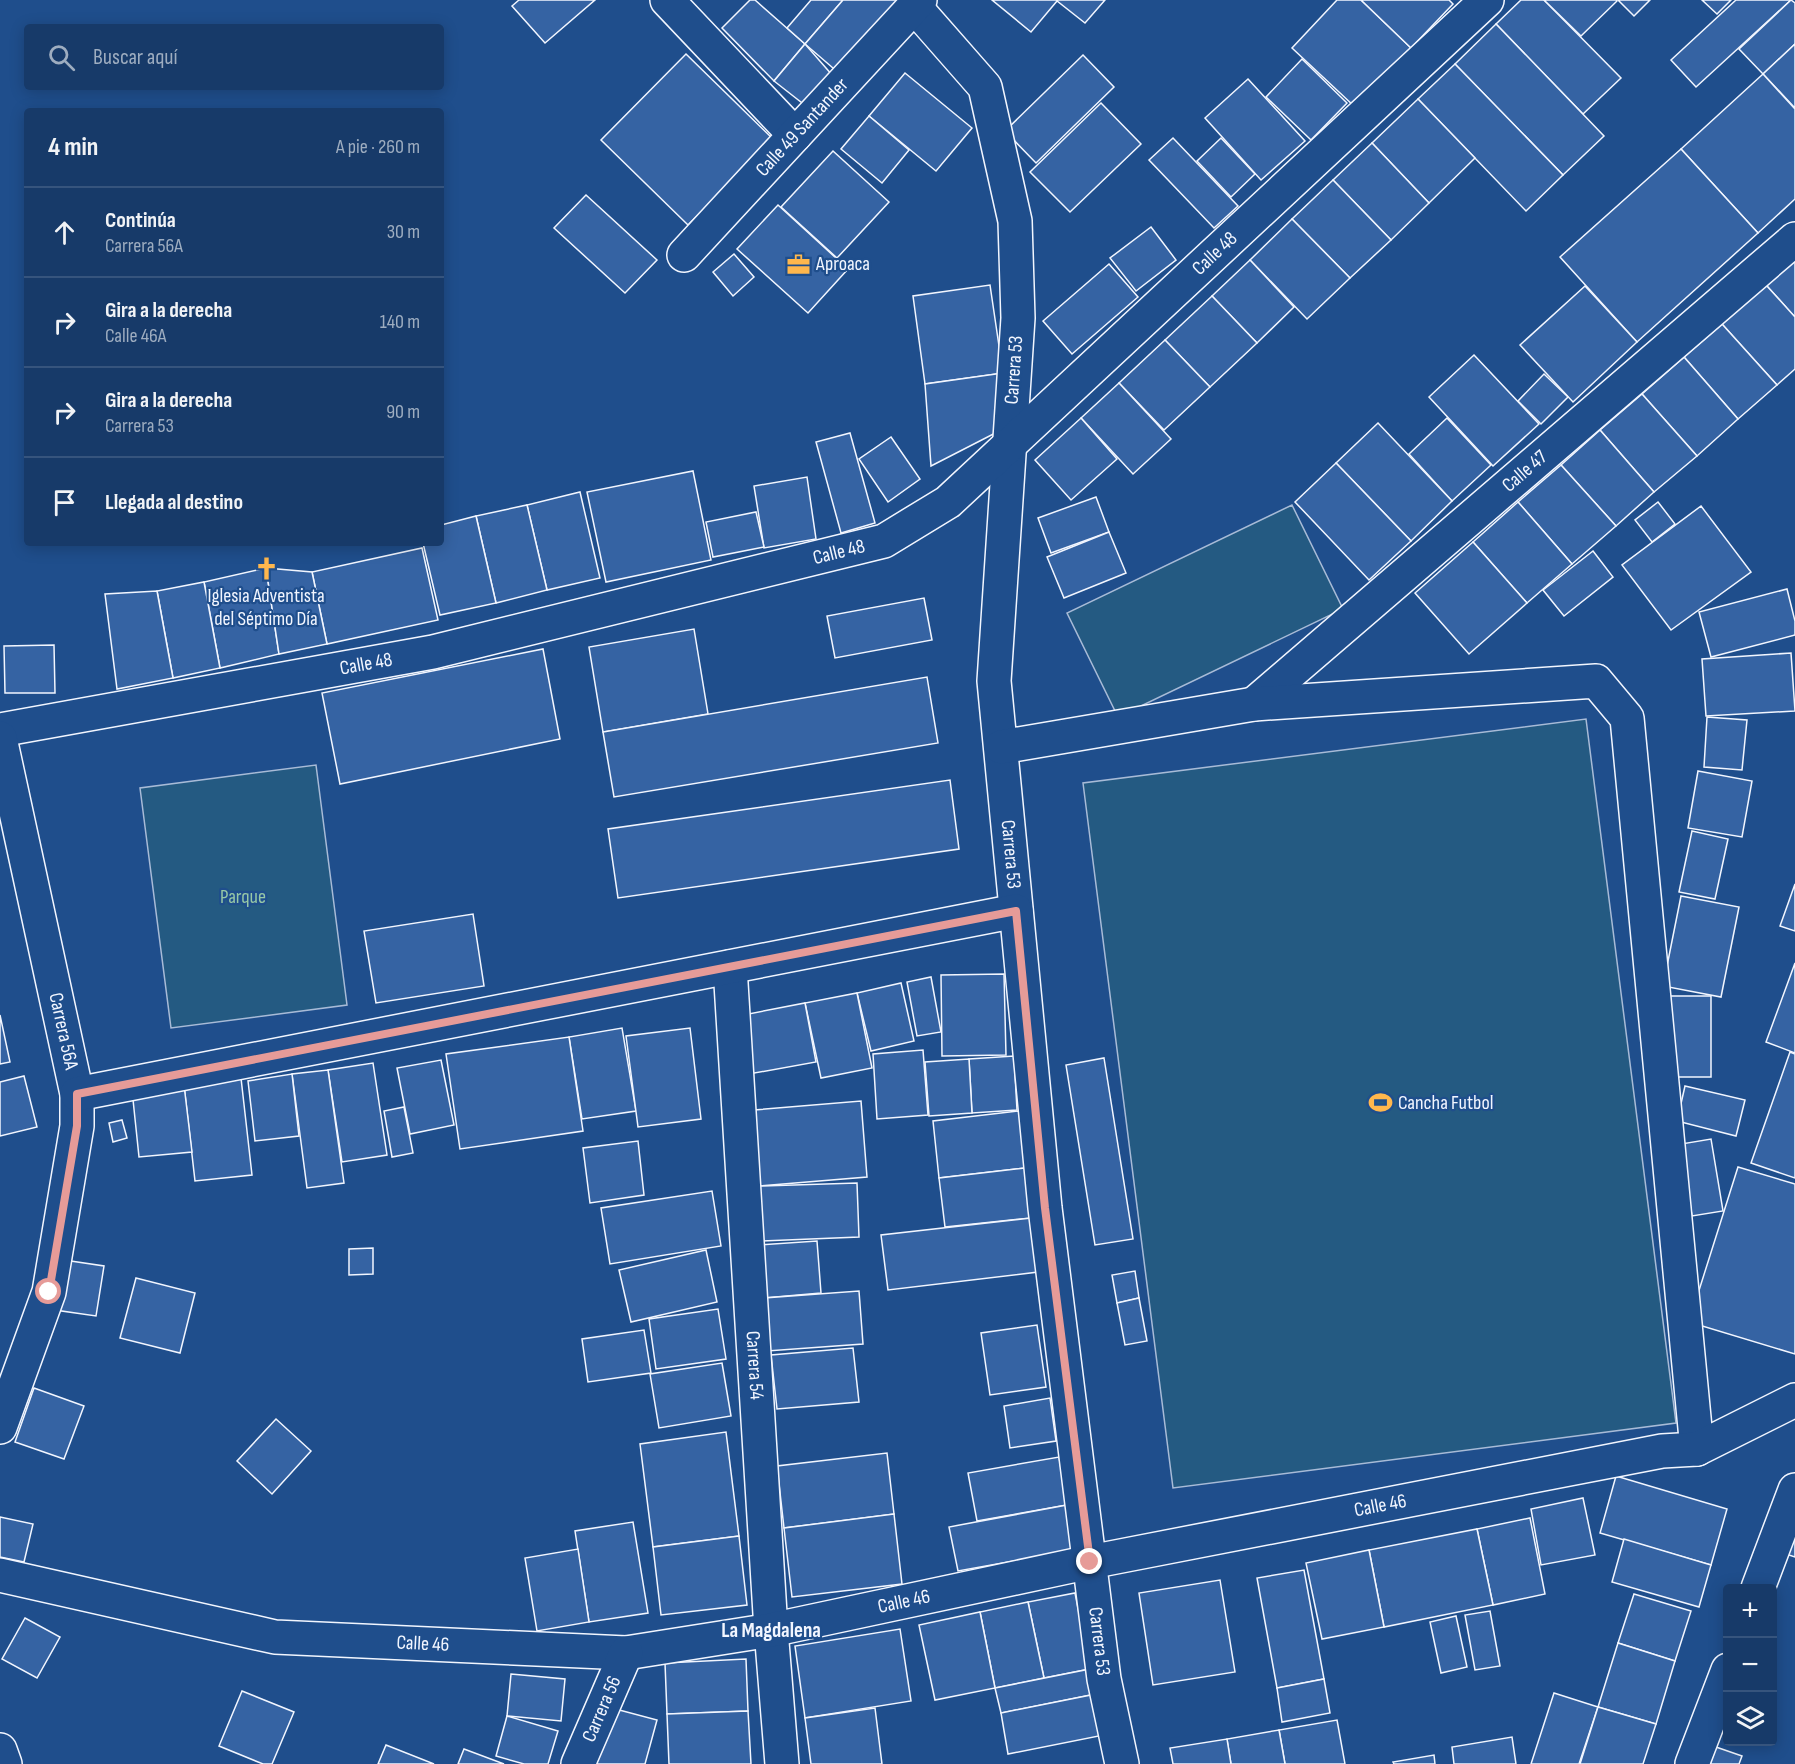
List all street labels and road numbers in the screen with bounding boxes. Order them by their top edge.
street label: Calle 49 Santander [751,73,854,182]
street label: Calle 48 [1187,227,1242,280]
street label: Carrera 53 [1000,335,1028,405]
street label: Calle 47 [1497,445,1552,497]
street label: Calle 48 [810,534,868,570]
street label: Calle 48 [338,648,394,681]
street label: Carrera 53 [996,819,1026,890]
street label: Carrera 56A [43,991,83,1072]
street label: Carrera 54 [741,1330,769,1400]
street label: Calle 46 [1352,1489,1409,1522]
street label: Calle 46 [876,1584,932,1619]
street label: Carrera 53 [1083,1606,1115,1677]
street label: Calle 46 [396,1631,450,1657]
street label: Carrera 56 [577,1672,627,1746]

